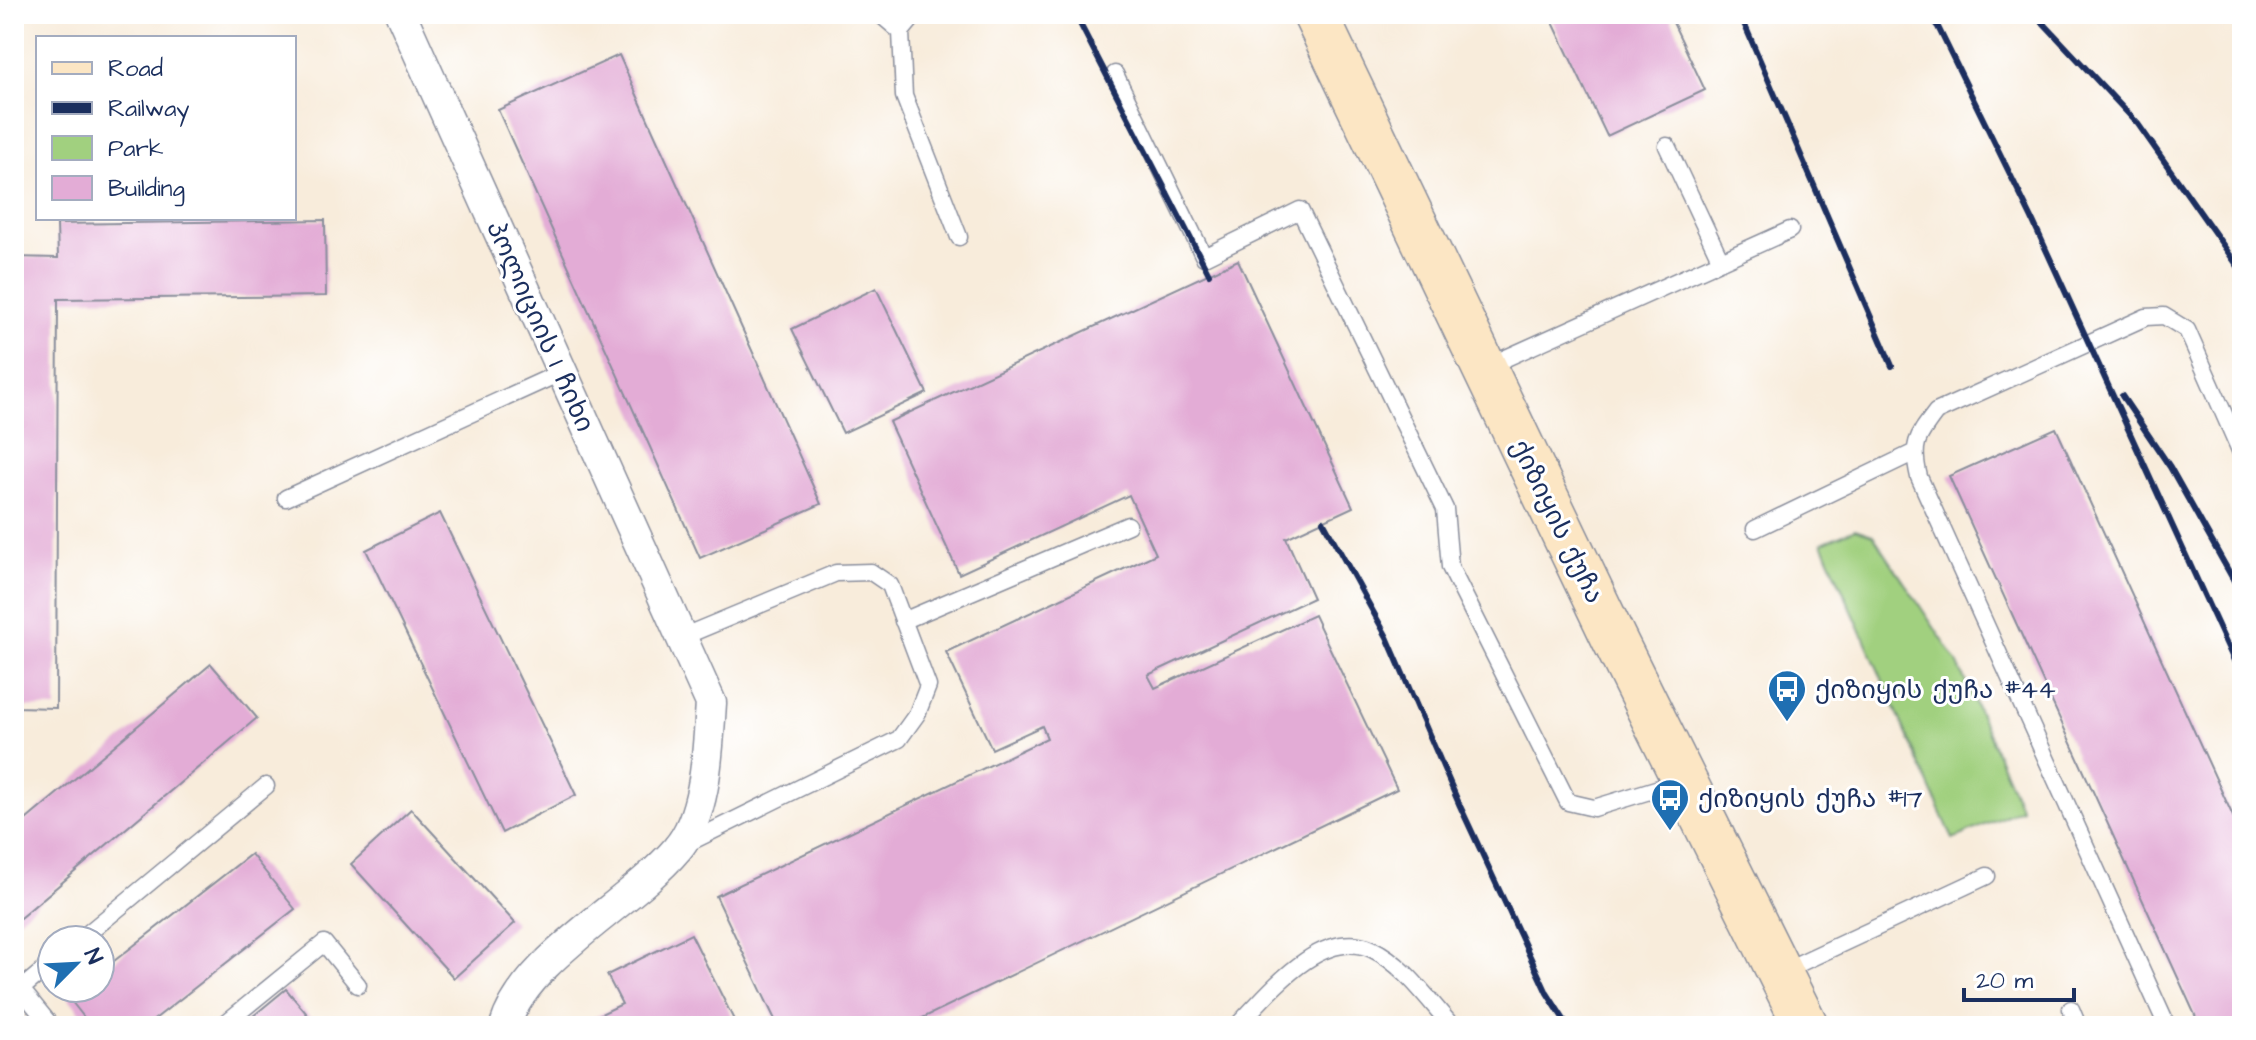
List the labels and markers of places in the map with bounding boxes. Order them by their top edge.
bus stop icon: ქიზიყის ქუჩა #44 [1766,668,1808,723]
place label: ქიზიყის ქუჩა #44 [1815,672,2056,708]
bus stop icon: ქიზიყის ქუჩა #17 [1649,777,1691,832]
place label: ქიზიყის ქუჩა #17 [1698,781,1923,817]

